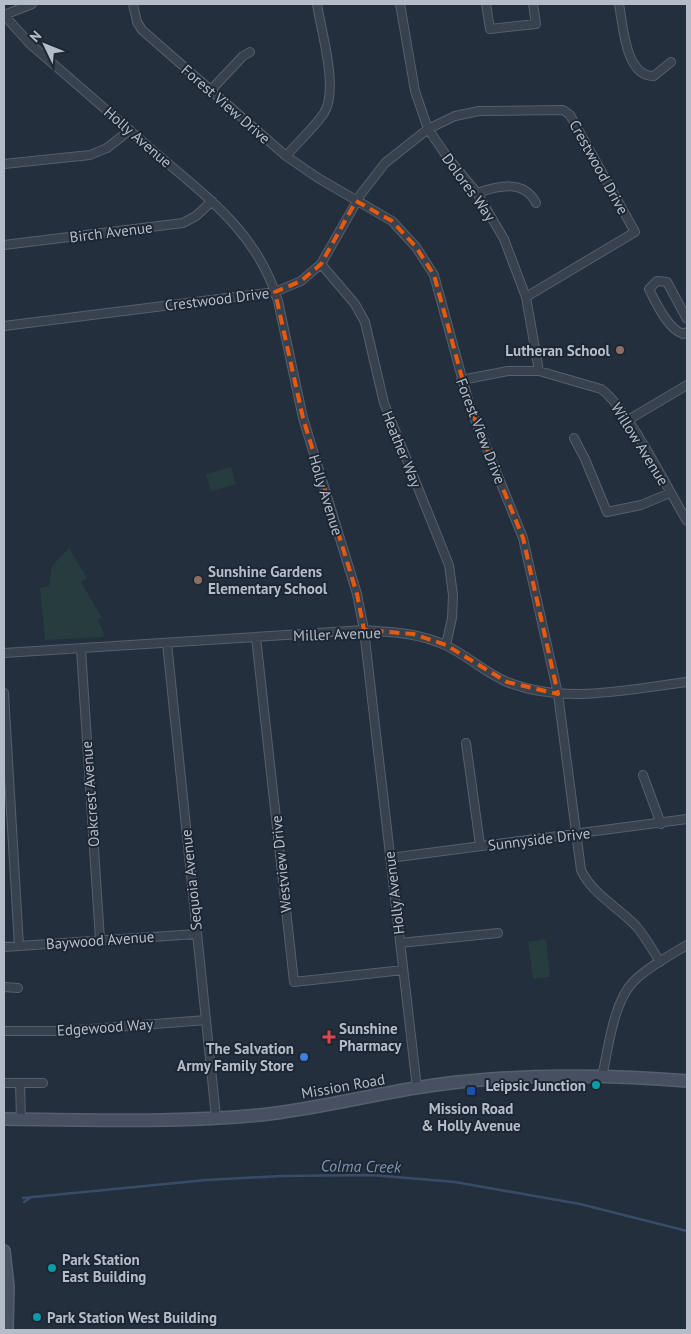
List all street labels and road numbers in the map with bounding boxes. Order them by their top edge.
street label: Forest View Drive [178,60,274,148]
street label: Holly Avenue [100,102,176,172]
street label: Crestwood Drive [565,116,633,218]
street label: Dolores Way [438,149,500,225]
street label: Birch Avenue [69,217,153,247]
street label: Crestwood Drive [164,283,270,315]
street label: Forest View Drive [452,375,510,487]
street label: Willow Avenue [607,399,673,489]
street label: Heather Way [378,408,426,490]
street label: Holly Avenue [305,452,347,538]
street label: Miller Avenue [293,623,381,645]
street label: Oakcrest Avenue [77,740,103,848]
street label: Westview Drive [266,814,296,914]
street label: Sunnyside Drive [487,823,591,855]
street label: Sequoia Avenue [176,829,206,931]
street label: Holly Avenue [379,850,409,936]
street label: Baywood Avenue [45,927,155,953]
street label: Edgewood Way [56,1014,154,1040]
street label: Mission Road [300,1069,386,1103]

